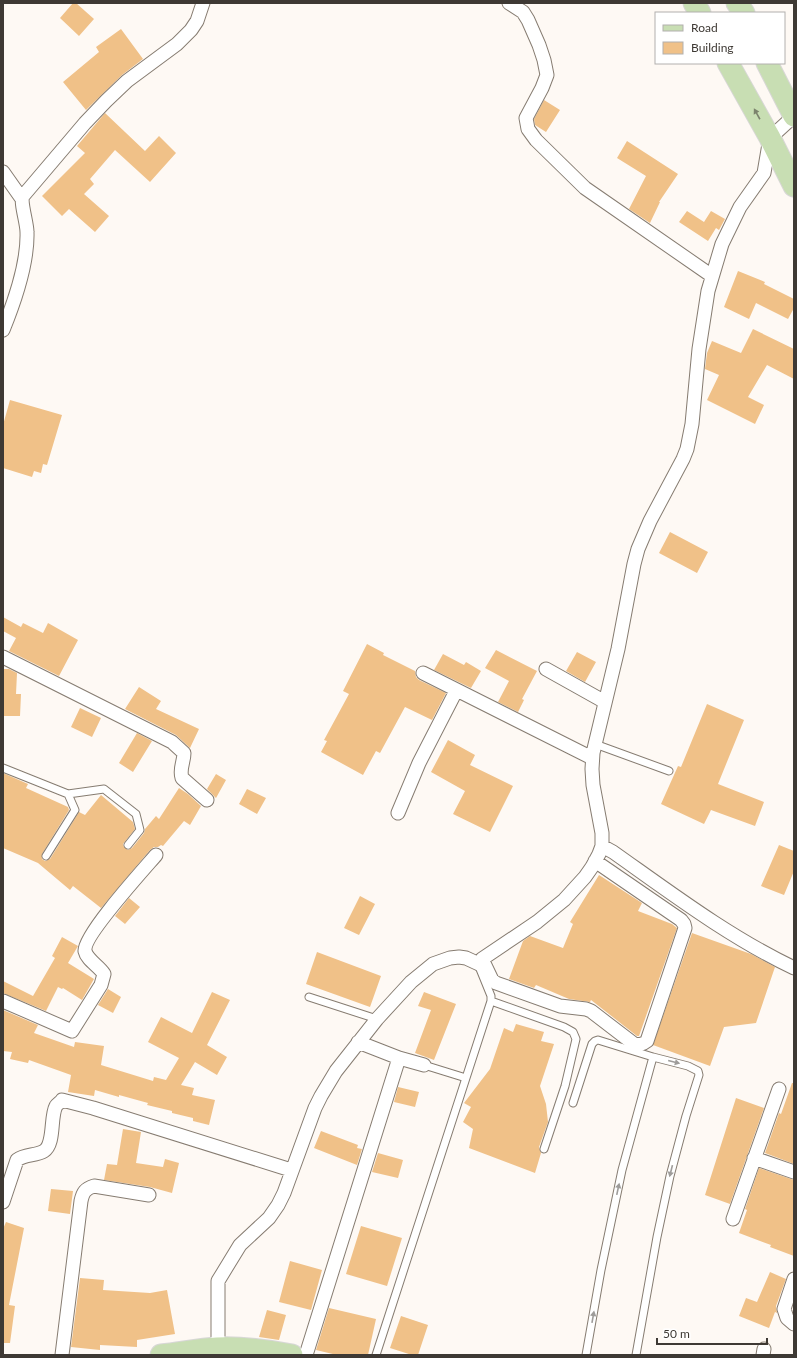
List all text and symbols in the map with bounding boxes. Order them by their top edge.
legend [655,12,785,64]
text: Road [691,20,718,35]
text: Building [691,40,734,55]
one-way arrow [753,109,760,120]
one-way arrow [668,1059,680,1065]
one-way arrow [667,1165,673,1177]
one-way arrow [615,1183,621,1195]
one-way arrow [590,1310,596,1323]
scale bar [657,1320,767,1346]
text: 50 m [663,1326,690,1341]

